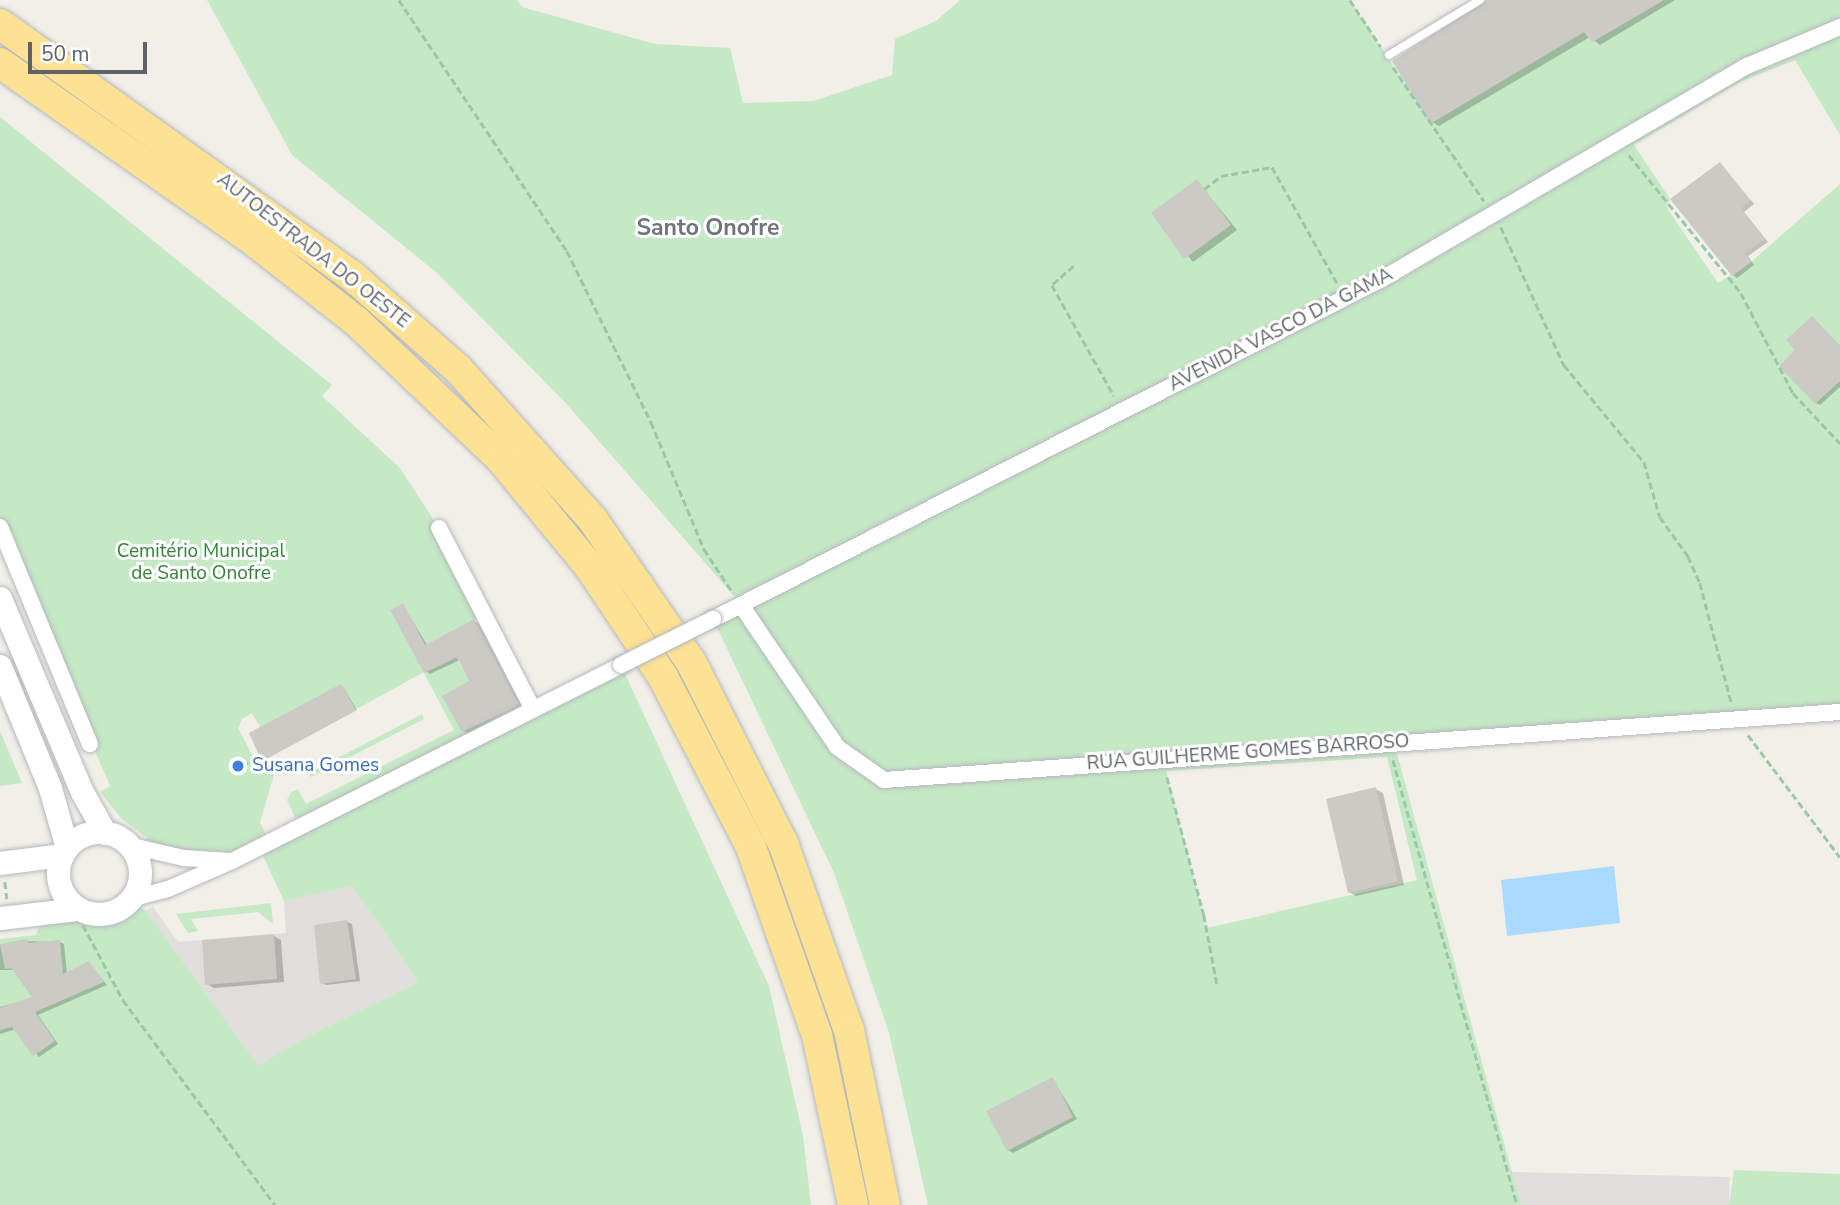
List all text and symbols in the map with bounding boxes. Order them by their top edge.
scale bar [32,28,150,72]
text: 50 m [41,40,90,68]
street label: AUTOESTRADA DO OESTE [212,169,414,333]
district label: Santo Onofre [636,214,780,242]
street label: AVENIDA VASCO DA GAMA [1165,264,1397,396]
park label: Cemitério Municipal de Santo Onofre [117,541,285,585]
street label: RUA GUILHERME GOMES BARROSO [1086,730,1410,776]
place label: Susana Gomes [252,755,379,777]
marker: Susana Gomes [230,758,246,774]

